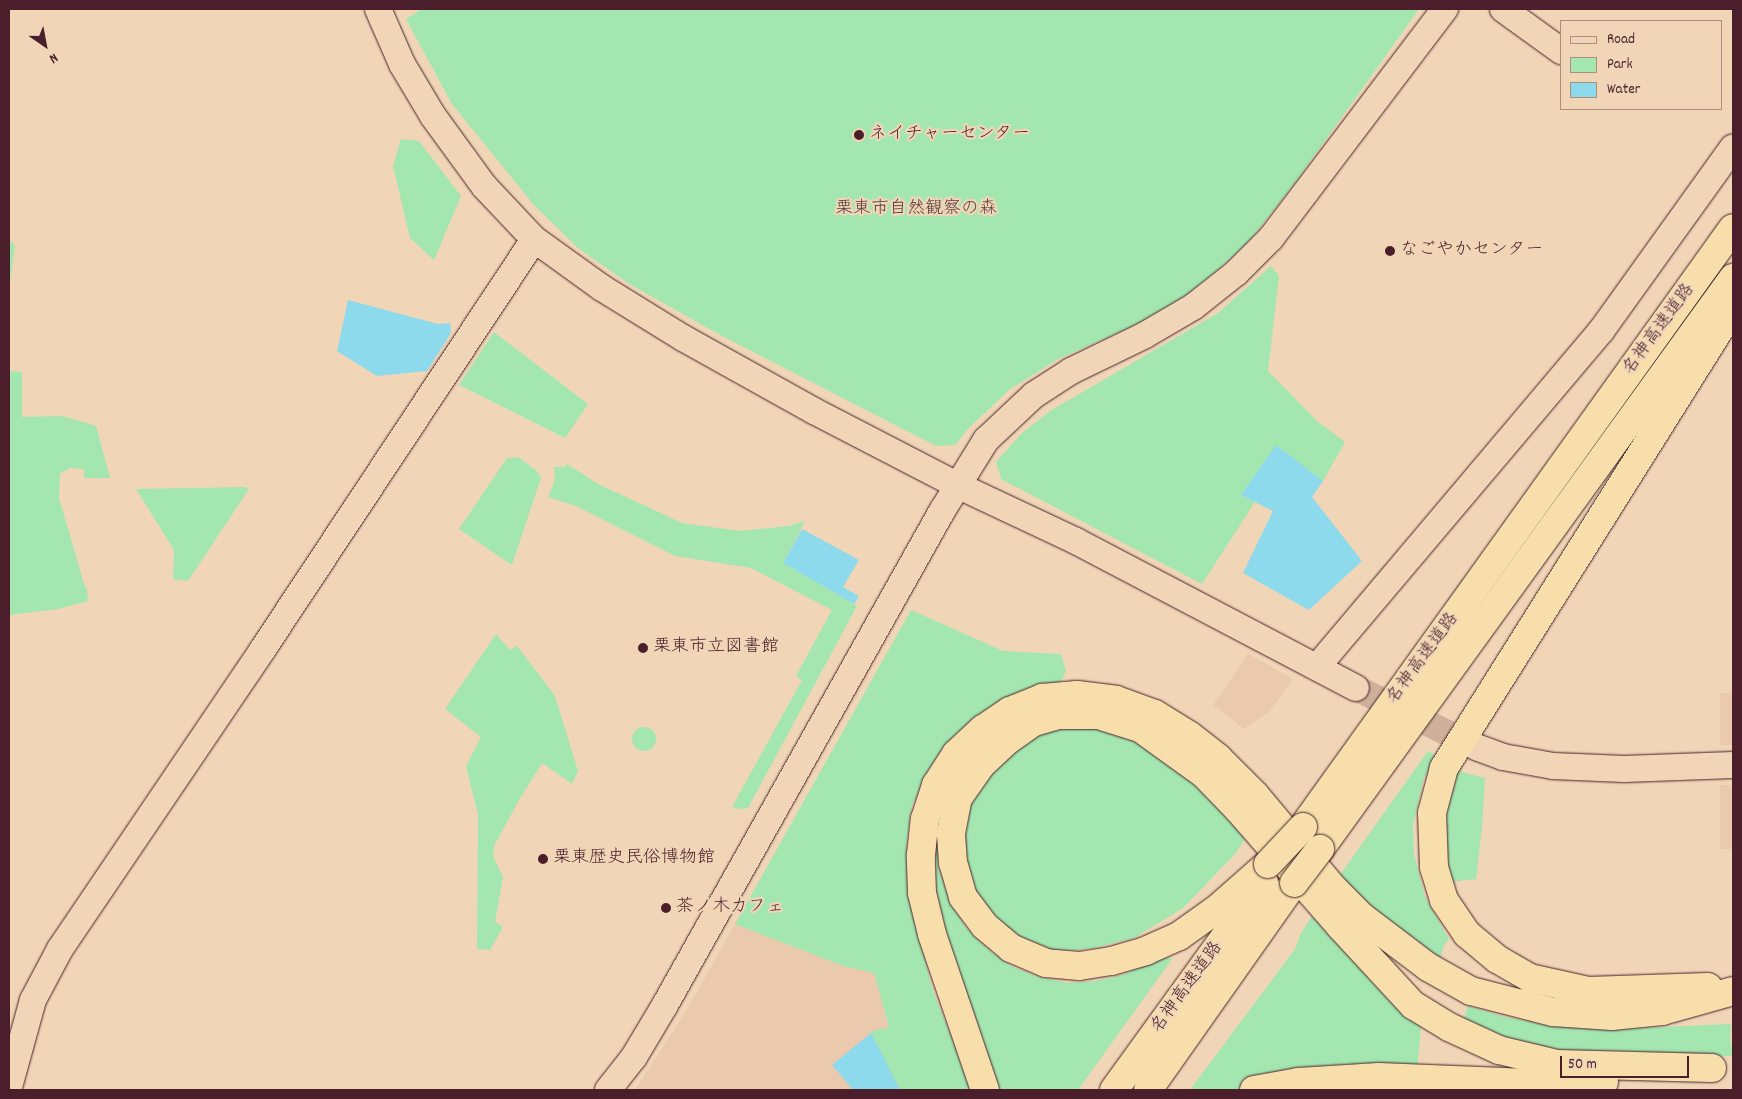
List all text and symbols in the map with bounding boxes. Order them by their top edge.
north arrow [20,20,70,70]
legend [1560,20,1722,110]
text: Road [1607,29,1635,51]
text: N [45,47,62,68]
text: Park [1607,54,1633,76]
text: Water [1607,79,1640,101]
place label: ネイチャーセンター [869,124,1031,146]
marker: ネイチャーセンター [853,129,865,141]
park label: 栗東市自然観察の森 [835,199,997,221]
place label: なごやかセンター [1400,240,1544,262]
marker: なごやかセンター [1384,245,1396,257]
street label: 名神高速道路 [1620,280,1700,380]
street label: 名神高速道路 [1384,609,1464,709]
place label: 栗東市立図書館 [653,637,779,659]
marker: 栗東市立図書館 [637,642,649,654]
place label: 栗東歴史民俗博物館 [553,848,715,870]
marker: 栗東歴史民俗博物館 [537,853,549,865]
place label: 茶ノ木カフェ [676,897,784,919]
marker: 茶ノ木カフェ [660,902,672,914]
street label: 名神高速道路 [1148,938,1228,1038]
scale bar [1562,1046,1691,1078]
text: 50 m [1568,1054,1597,1076]

